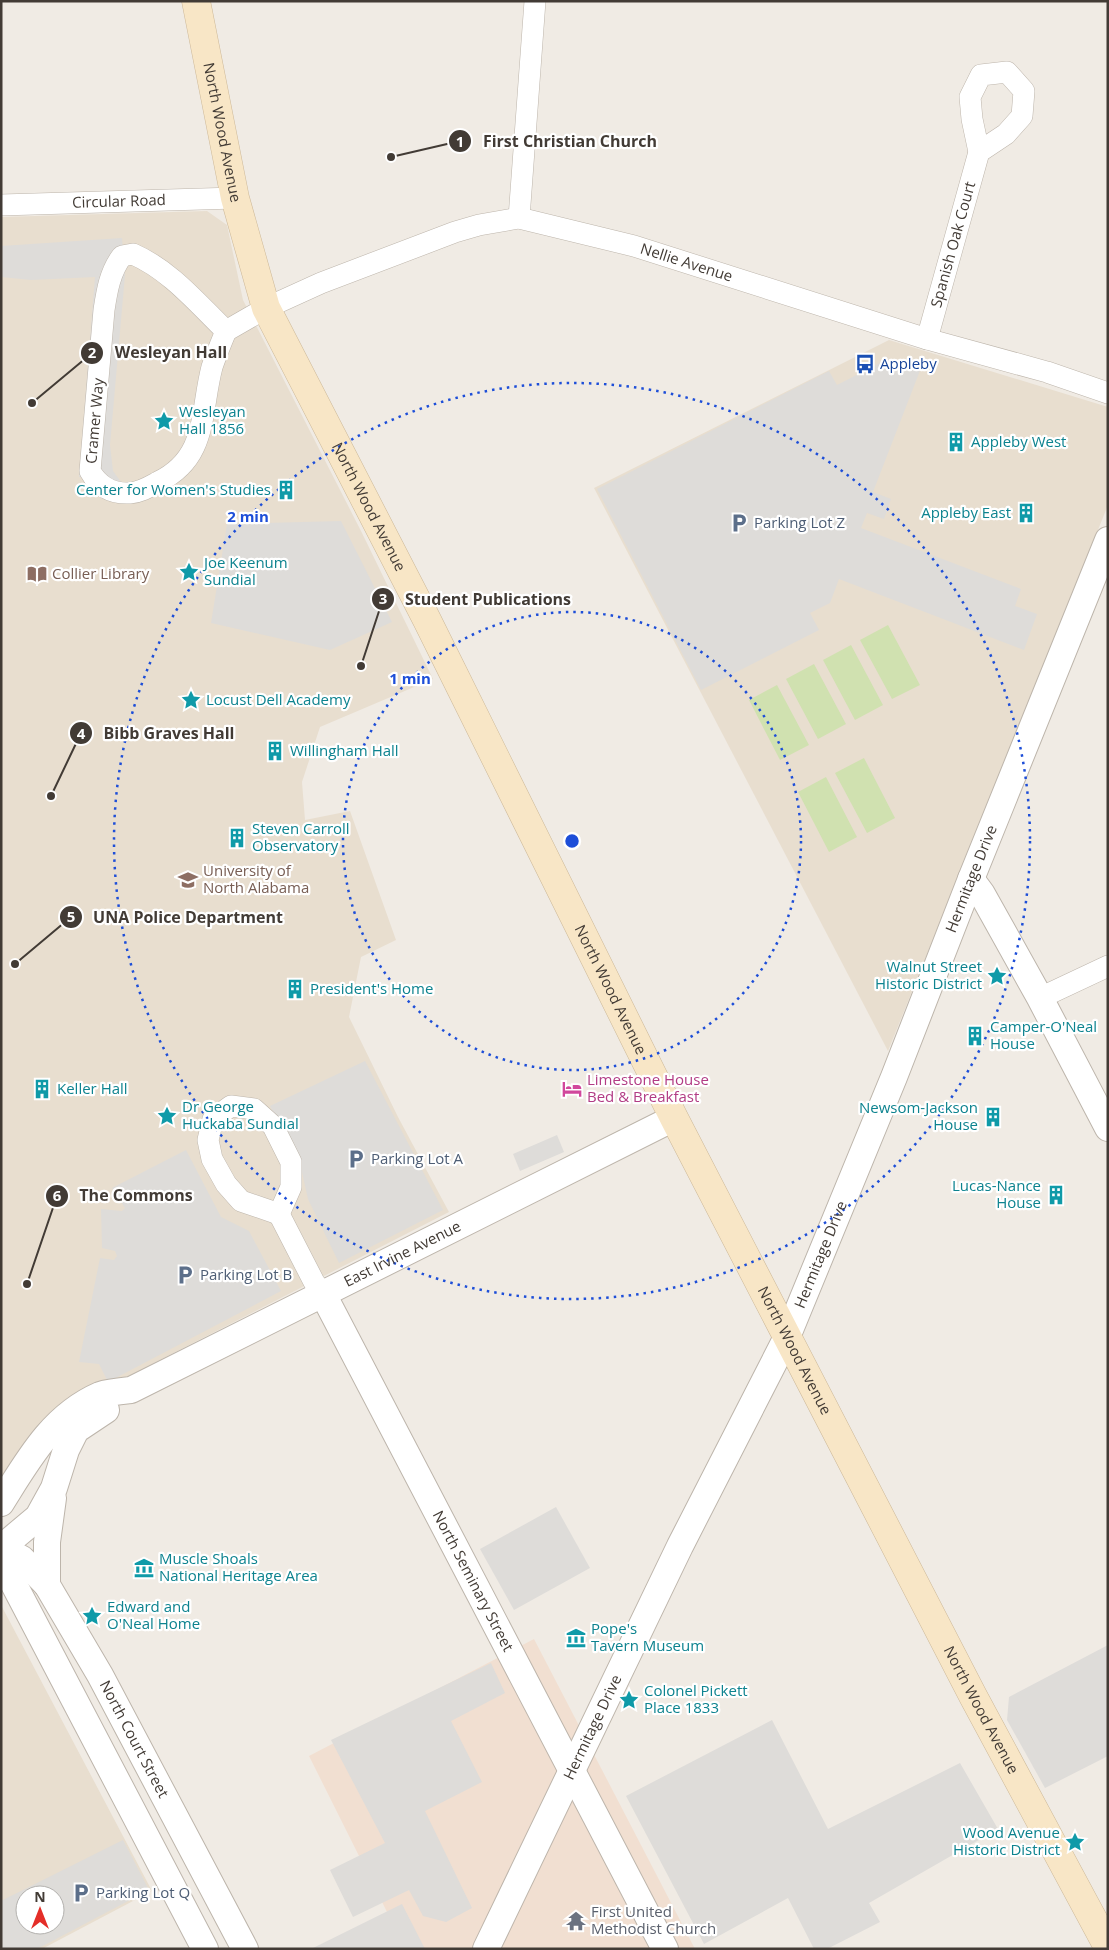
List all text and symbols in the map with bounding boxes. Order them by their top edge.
street label: North Wood Avenue [199,61,247,205]
callout: First Christian Church [448,126,667,157]
text: First Christian Church [483,130,657,152]
text: 1 [456,131,464,151]
street label: Spanish Oak Court [925,179,979,310]
street label: Circular Road [72,189,166,212]
street label: Nellie Avenue [638,238,735,286]
callout: Wesleyan Hall [80,337,237,368]
text: Wesleyan Hall [115,341,227,363]
text: 2 [88,342,97,362]
bus stop icon: Appleby [854,353,876,375]
place label: Appleby [880,353,937,373]
street label: Cramer Way [80,377,108,465]
place label: Wesleyan Hall 1856 [179,401,246,438]
place icon: Wesleyan Hall 1856 [153,410,175,432]
building icon: Appleby West [945,431,967,453]
place label: Appleby West [971,431,1066,451]
street label: North Wood Avenue [328,439,411,574]
place label: Center for Women's Studies [76,479,271,499]
building icon: Center for Women's Studies [275,479,297,501]
place label: Appleby East [921,502,1011,522]
building icon: Appleby East [1015,502,1037,524]
text: 2 min [227,506,269,526]
parking icon: Parking Lot Z [728,512,750,534]
place label: Parking Lot Z [754,512,845,532]
place label: Joe Keenum Sundial [202,552,288,589]
place icon: Joe Keenum Sundial [178,561,200,583]
library icon: Collier Library [26,563,48,585]
place label: Collier Library [52,563,150,583]
callout: Student Publications [370,584,581,615]
text: 3 [379,588,387,608]
text: Student Publications [405,588,571,610]
text: 1 min [389,668,431,688]
place icon: Locust Dell Academy [180,689,202,711]
place label: Locust Dell Academy [206,689,351,709]
callout: Bibb Graves Hall [68,718,244,749]
text: Bibb Graves Hall [104,722,234,744]
text: 4 [77,723,86,743]
building icon: Willingham Hall [264,740,286,762]
place label: Willingham Hall [290,740,399,760]
place label: Steven Carroll Observatory [252,818,350,855]
street label: Hermitage Drive [940,822,1001,935]
building icon: Steven Carroll Observatory [226,827,248,849]
centre of rings [563,832,581,850]
place label: University of North Alabama [203,860,309,897]
school or university icon: University of North Alabama [177,869,199,891]
callout: UNA Police Department [59,902,293,933]
text: 5 [67,906,75,926]
text: UNA Police Department [93,906,283,928]
street label: North Wood Avenue [571,921,652,1058]
place label: Walnut Street Historic District [875,956,982,993]
place icon: Walnut Street Historic District [986,965,1008,987]
building icon: President's Home [284,978,306,1000]
place label: President's Home [310,978,433,998]
place label: Camper-O'Neal House [990,1016,1097,1053]
building icon: Camper-O'Neal House [964,1025,986,1047]
place label: Limestone House Bed & Breakfast [587,1069,709,1106]
building icon: Keller Hall [31,1078,53,1100]
place label: Keller Hall [57,1078,128,1098]
hotel icon: Limestone House Bed & Breakfast [561,1078,583,1100]
place label: Dr George Huckaba Sundial [182,1096,299,1133]
place label: Newsom-Jackson House [859,1097,978,1134]
place icon: Dr George Huckaba Sundial [156,1105,178,1127]
building icon: Newsom-Jackson House [982,1106,1004,1128]
parking icon: Parking Lot A [345,1148,367,1170]
place label: Parking Lot A [371,1148,463,1168]
place label: Lucas-Nance House [952,1175,1041,1212]
callout: The Commons [45,1180,203,1211]
text: The Commons [79,1184,193,1206]
building icon: Lucas-Nance House [1045,1184,1067,1206]
text: 6 [53,1185,62,1205]
street label: Hermitage Drive [789,1198,851,1311]
street label: East Irvine Avenue [340,1215,464,1291]
parking icon: Parking Lot B [174,1264,196,1286]
place label: Parking Lot B [200,1264,292,1284]
street label: North Wood Avenue [754,1282,837,1418]
street label: North Seminary Street [429,1507,519,1655]
place label: Muscle Shoals National Heritage Area [159,1548,318,1585]
museum icon: Muscle Shoals National Heritage Area [133,1557,155,1579]
place label: Edward and O'Neal Home [107,1596,200,1633]
place icon: Edward and O'Neal Home [81,1605,103,1627]
place label: Pope's Tavern Museum [591,1618,704,1655]
museum icon: Pope's Tavern Museum [565,1627,587,1649]
street label: North Wood Avenue [940,1642,1024,1777]
street label: Hermitage Drive [558,1671,626,1783]
street label: North Court Street [96,1677,174,1801]
place label: Colonel Pickett Place 1833 [644,1680,748,1717]
place icon: Colonel Pickett Place 1833 [618,1689,640,1711]
place label: Wood Avenue Historic District [953,1822,1060,1859]
place icon: Wood Avenue Historic District [1064,1831,1086,1853]
parking icon: Parking Lot Q [70,1882,92,1904]
place label: Parking Lot Q [96,1882,190,1902]
north arrow [15,1885,65,1935]
text: N [34,1887,46,1906]
place label: First United Methodist Church [591,1901,716,1938]
temple icon: First United Methodist Church [565,1910,587,1932]

